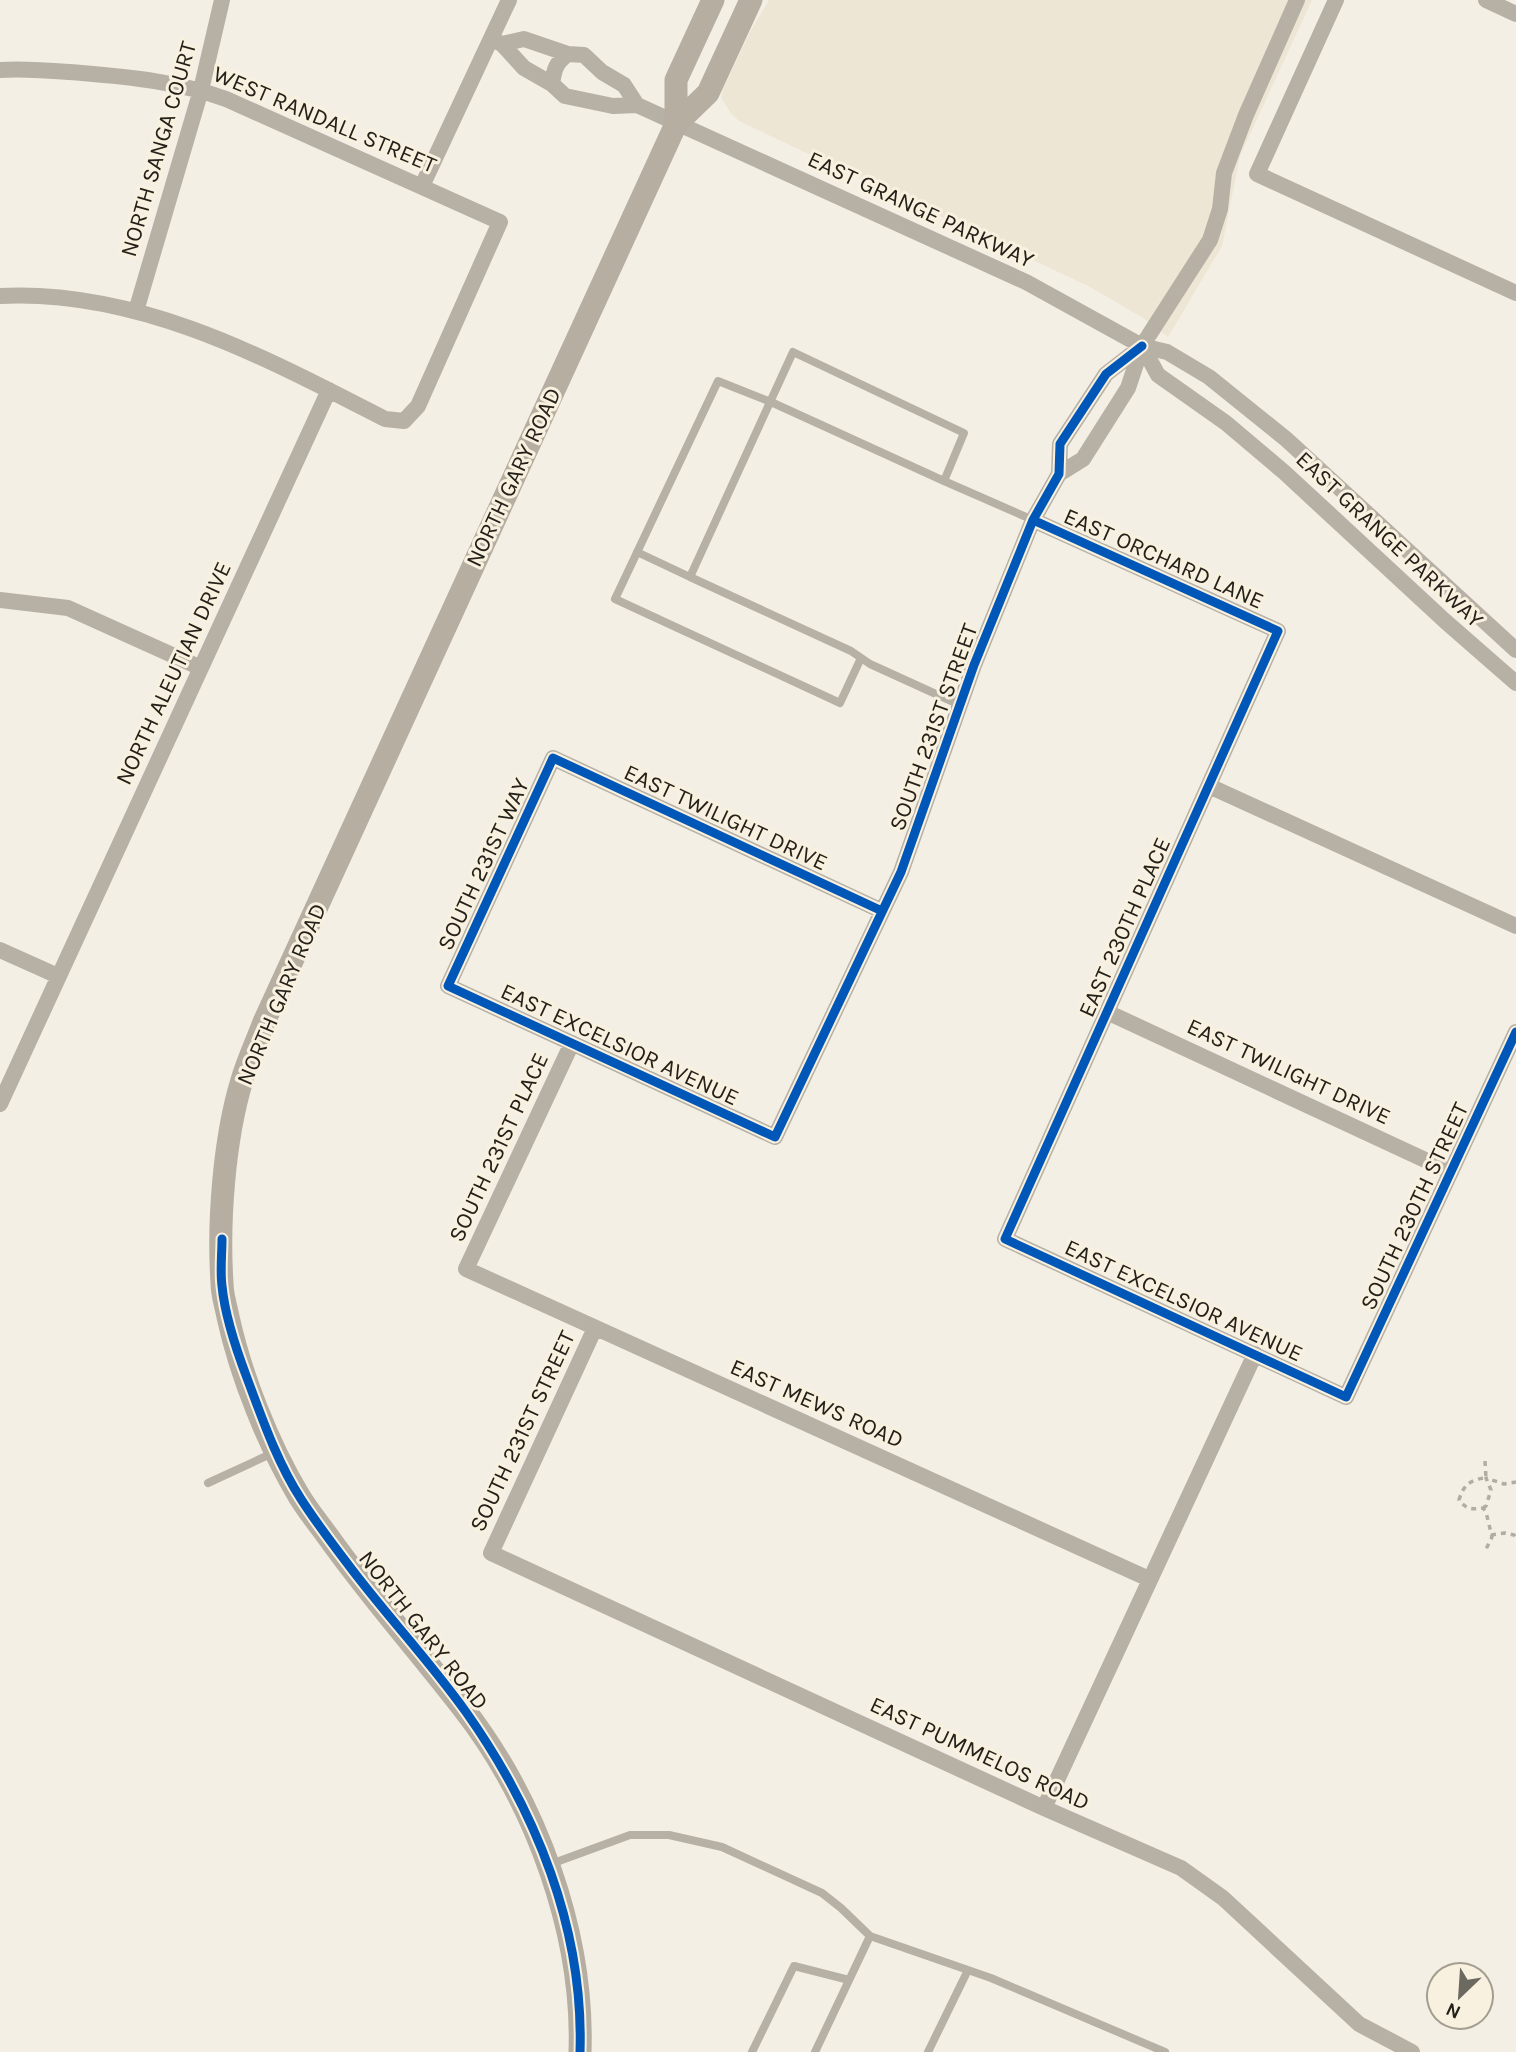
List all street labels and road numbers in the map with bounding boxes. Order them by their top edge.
street label: NORTH SANGA COURT [115,38,202,260]
street label: WEST RANDALL STREET [209,60,441,179]
street label: EAST GRANGE PARKWAY [804,145,1038,274]
street label: NORTH GARY ROAD [460,383,567,571]
street label: EAST GRANGE PARKWAY [1290,446,1489,633]
street label: EAST ORCHARD LANE [1060,502,1268,615]
street label: NORTH ALEUTIAN DRIVE [110,557,237,789]
street label: SOUTH 231ST STREET [883,619,984,834]
street label: EAST TWILIGHT DRIVE [620,758,832,876]
street label: SOUTH 231ST WAY [432,774,535,954]
street label: EAST 230TH PLACE [1073,833,1176,1021]
street label: NORTH GARY ROAD [231,899,332,1089]
street label: EAST EXCELSIOR AVENUE [497,977,743,1111]
street label: EAST TWILIGHT DRIVE [1183,1012,1395,1130]
street label: SOUTH 231ST PLACE [443,1049,554,1246]
street label: SOUTH 230TH STREET [1354,1098,1475,1314]
street label: EAST EXCELSIOR AVENUE [1061,1233,1307,1367]
street label: SOUTH 231ST STREET [464,1326,581,1536]
street label: EAST MEWS ROAD [726,1353,908,1454]
street label: NORTH GARY ROAD [353,1545,494,1715]
street label: EAST PUMMELOS ROAD [866,1691,1094,1816]

